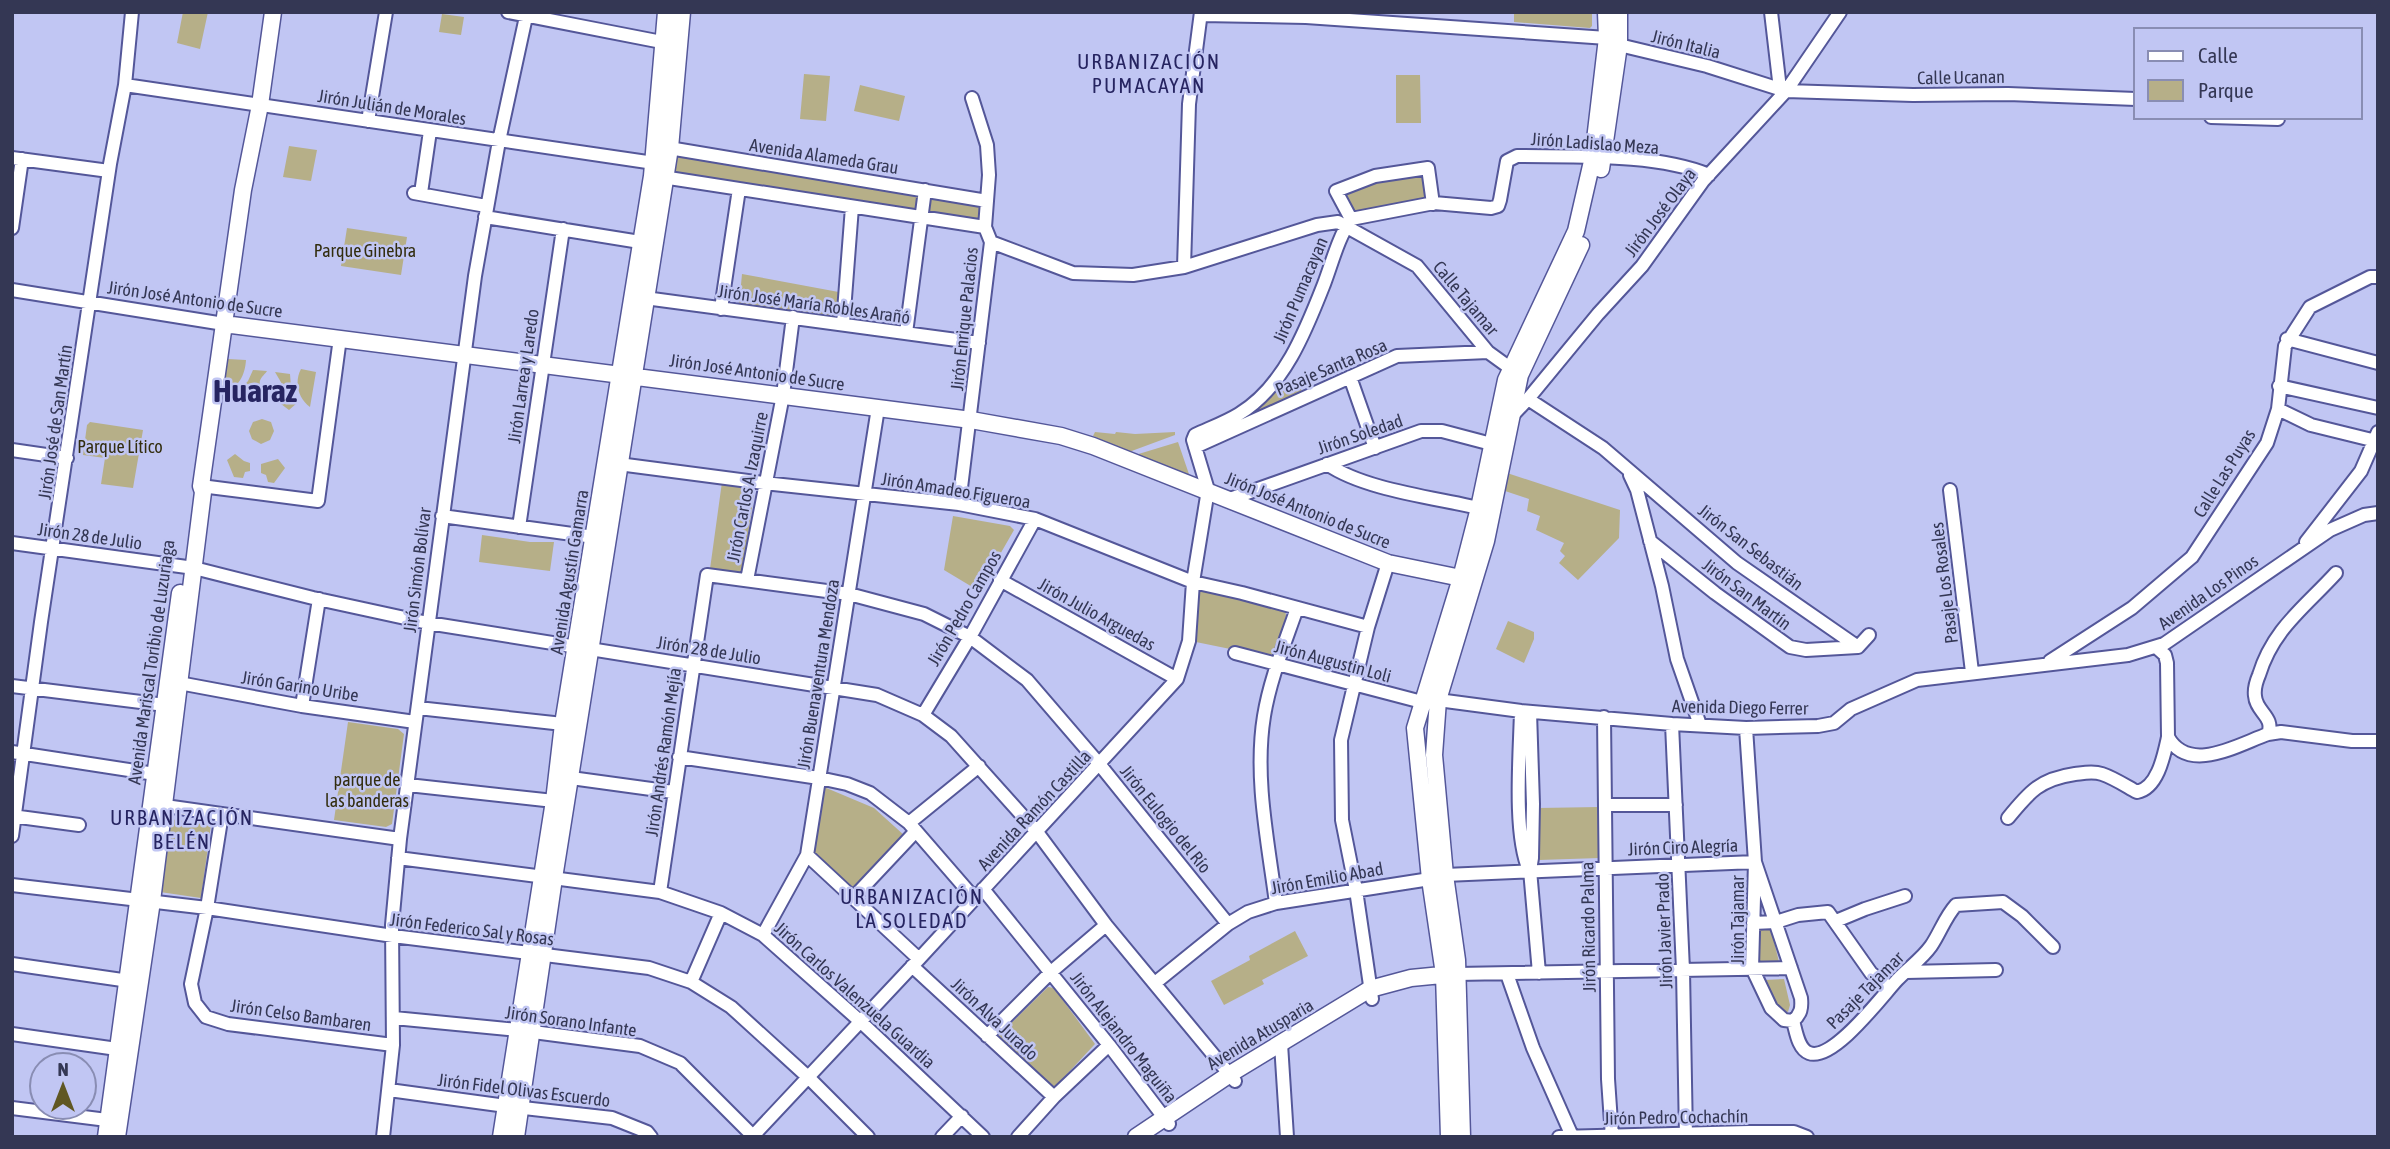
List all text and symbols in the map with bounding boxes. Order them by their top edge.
street label: Jirón Italia [1649,25,1723,63]
legend [2134,28,2362,119]
text: Calle [2198,43,2238,67]
district label: URBANIZACIÓN PUMACAYAN [1077,49,1221,97]
street label: Calle Ucanan [1917,66,2005,88]
text: Parque [2198,78,2253,102]
street label: Jirón Julián de Morales [316,85,468,129]
street label: Jirón Ladislao Meza [1530,128,1660,158]
street label: Avenida Alameda Grau [748,134,900,178]
street label: Jirón José Olaya [1620,164,1700,260]
street label: Jirón Pumacayan [1268,234,1332,346]
park label: Parque Ginebra [314,240,416,261]
street label: Jirón Enrique Palacios [946,246,982,392]
street label: Calle Tajamar [1429,257,1504,340]
street label: Jirón José Antonio de Sucre [106,276,284,322]
street label: Jirón José María Robles Arañó [717,280,911,328]
street label: Jirón Larrea y Laredo [503,307,543,445]
street label: Pasaje Santa Rosa [1272,334,1390,400]
street label: Jirón José de San Martín [34,343,76,501]
street label: Jirón José Antonio de Sucre [668,349,846,395]
district label: Huaraz [213,372,298,409]
street label: Jirón Carlos A. Izaquirre [722,410,772,564]
street label: Jirón Soledad [1315,410,1405,458]
street label: Calle Las Puyas [2189,425,2259,521]
park label: Parque Lítico [77,436,163,457]
street label: Jirón José Antonio de Sucre [1222,467,1394,553]
street label: Jirón Amadeo Figueroa [880,468,1032,512]
street label: Avenida Agustín Gamarra [546,488,592,656]
street label: Jirón San Sebastián [1694,500,1808,594]
street label: Jirón Simón Bolívar [399,506,435,634]
street label: Jirón 28 de Julio [36,518,144,554]
street label: Pasaje Los Rosales [1926,521,1962,645]
street label: Avenida Mariscal Toribio de Luzuriaga [123,538,179,786]
street label: Jirón Pedro Campos [923,547,1005,669]
street label: Avenida Los Pinos [2154,550,2262,634]
street label: Jirón San Martín [1699,554,1795,634]
street label: Jirón Julio Arguedas [1035,573,1159,655]
street label: Jirón Buenaventura Mendoza [793,578,843,770]
street label: Jirón 28 de Julio [655,631,763,669]
street label: Jirón Augustin Loli [1272,635,1394,687]
street label: Jirón Garino Uribe [240,666,360,706]
street label: Jirón Andrés Ramón Mejía [641,666,685,838]
street label: Avenida Diego Ferrer [1672,695,1809,719]
street label: Avenida Ramón Castilla [973,746,1095,874]
street label: Jirón Eulogio del Río [1116,761,1216,877]
park label: parque de las banderas [325,769,409,811]
district label: URBANIZACIÓN BELÉN [110,805,254,853]
street label: Jirón Ciro Alegría [1627,835,1739,859]
street label: Jirón Emilio Abad [1269,858,1385,898]
street label: Jirón Ricardo Palma [1576,861,1600,993]
street label: Jirón Javier Prado [1651,873,1677,989]
street label: Jirón Tajamar [1727,875,1748,965]
district label: URBANIZACIÓN LA SOLEDAD [840,884,984,932]
street label: Jirón Federico Sal y Rosas [389,909,555,949]
street label: Jirón Carlos Valenzuela Guardia [770,917,940,1073]
street label: Pasaje Tajamar [1822,947,1908,1033]
street label: Jirón Alejandro Maguiña [1066,967,1182,1107]
street label: Jirón Alva Jurado [947,973,1043,1065]
street label: Avenida Atusparia [1203,994,1317,1074]
street label: Jirón Celso Bambaren [229,995,373,1035]
street label: Jirón Sorano Infante [504,1001,638,1041]
north arrow [28,1051,98,1121]
text: N [57,1058,69,1080]
street label: Jirón Fidel Olivas Escuerdo [436,1069,612,1111]
street label: Jirón Pedro Cochachín [1603,1105,1749,1129]

